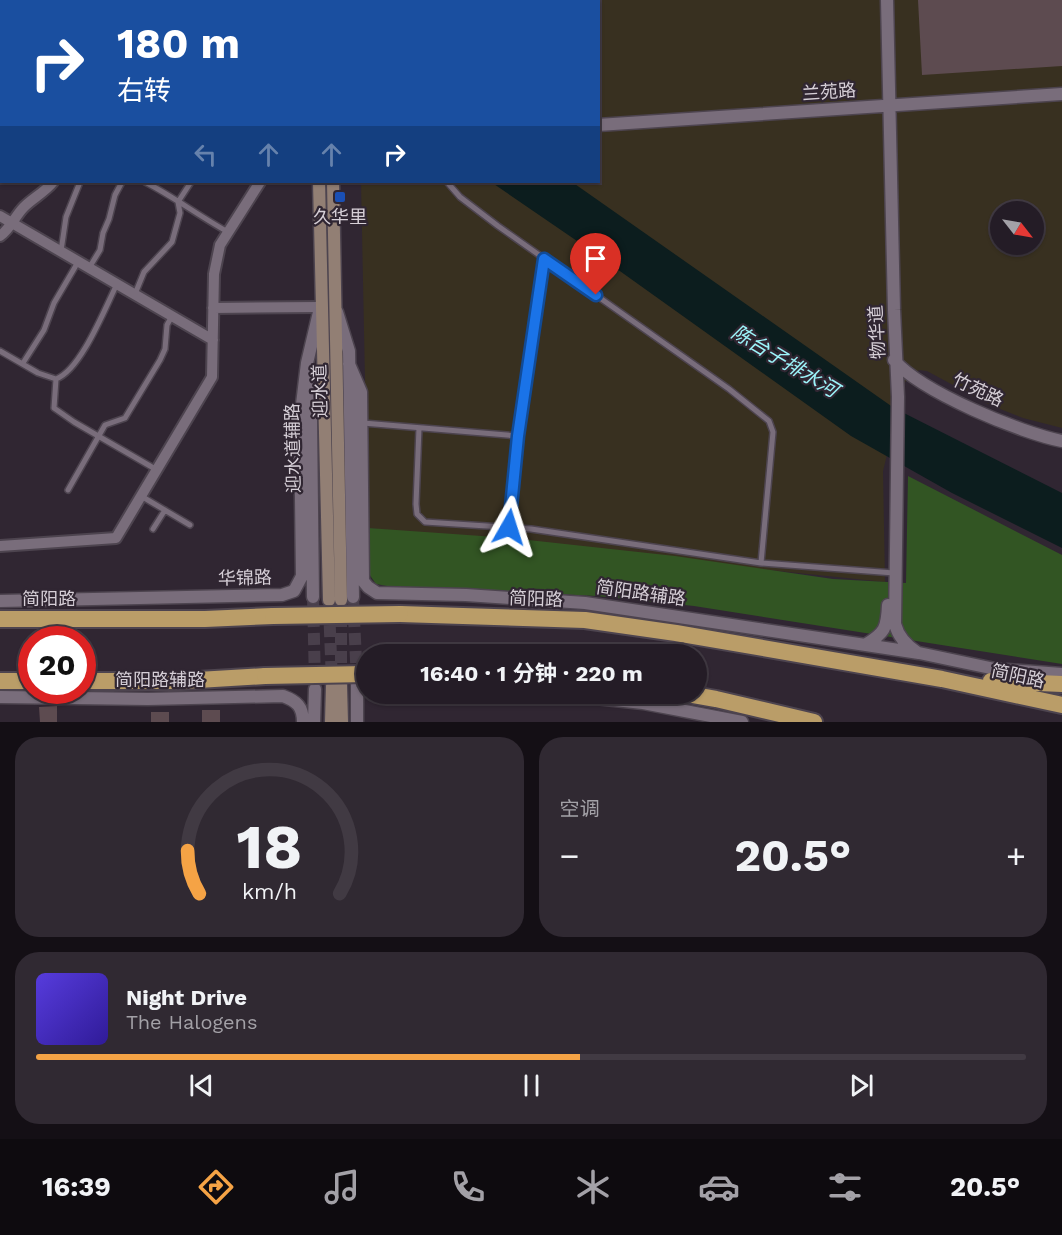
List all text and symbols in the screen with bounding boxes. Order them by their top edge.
text: 180 m [117,19,240,68]
icon: right [18,24,96,102]
text: 右转 [117,75,171,107]
street label: 兰苑路 [801,79,857,104]
icon: left [189,138,222,171]
icon: ahead [252,138,285,171]
icon: ahead [315,138,348,171]
icon: right [378,138,411,171]
marker: 久华里 [333,190,347,204]
north arrow [990,201,1044,255]
map controls [990,201,1044,255]
place label: 久华里 [313,206,367,227]
pin [570,233,621,295]
icon: arrive [579,242,612,275]
street label: 物华道 [865,305,888,360]
water label: 陈台子排水河 [727,320,846,404]
street label: 迎水道 [309,364,330,418]
street label: 竹苑路 [949,369,1007,410]
street label: 迎水道辅路 [281,403,304,493]
position arrow [477,495,541,559]
street label: 华锦路 [218,567,272,588]
street label: 简阳路辅路 [595,576,687,609]
street label: 简阳路 [509,587,563,610]
street label: 简阳路 [22,588,76,609]
speed limit sign: 20 [18,626,96,704]
street label: 简阳路 [990,660,1047,691]
text: 16:40 · 1 分钟 · 220 m [420,661,643,686]
street label: 简阳路辅路 [115,669,205,690]
text: 空调 [560,797,600,821]
text: 18 [236,810,302,883]
text: 20.5° [734,829,851,882]
text: − [560,836,579,875]
text: + [1006,836,1026,875]
text: km/h [242,879,297,904]
text: Night Drive [126,985,247,1010]
text: The Halogens [126,1010,258,1034]
icon: previous [185,1069,218,1102]
icon: pause [515,1069,548,1102]
icon: next [845,1069,878,1102]
icon: directions [195,1166,237,1208]
icon: music [321,1166,363,1208]
icon: phone [447,1166,489,1208]
icon: climate [572,1166,614,1208]
icon: car [698,1166,740,1208]
icon: filters [824,1166,866,1208]
text: 16:39 [42,1171,111,1203]
text: 20.5° [950,1171,1020,1203]

